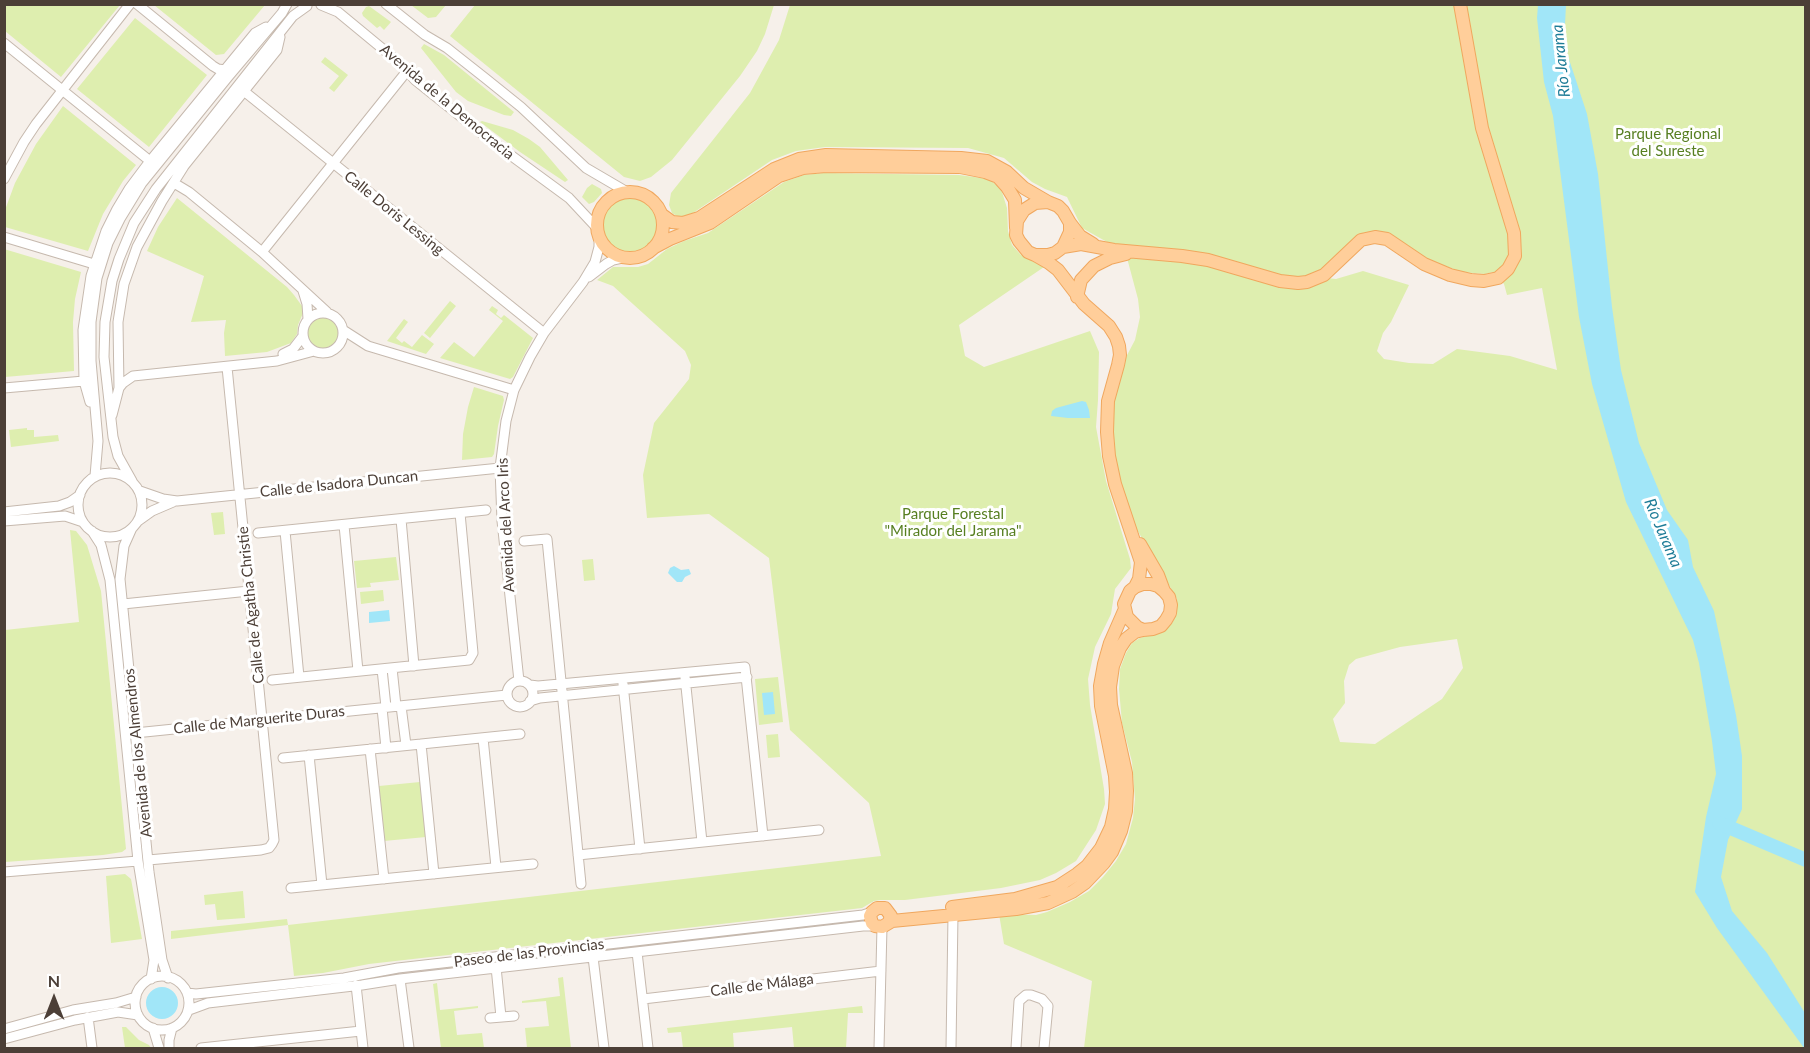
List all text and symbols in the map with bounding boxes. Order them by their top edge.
water label: Río Jarama [1548,24,1574,98]
street label: Avenida de la Democracia [376,40,518,164]
park label: Parque Regional del Sureste [1615,125,1721,160]
street label: Calle Doris Lessing [340,167,448,259]
street label: Avenida del Arco Iris [493,457,519,593]
street label: Calle de Isadora Duncan [259,467,419,501]
water label: Río Jarama [1640,496,1686,570]
park label: Parque Forestal "Mirador del Jarama" [884,505,1022,540]
street label: Calle de Agatha Christie [234,526,268,684]
street label: Avenida de los Almendros [120,667,156,839]
street label: Calle de Marguerite Duras [172,702,346,738]
street label: Paseo de las Provincias [453,935,605,971]
north arrow [24,969,84,1029]
street label: Calle de Málaga [709,970,815,1000]
text: N [48,971,60,990]

